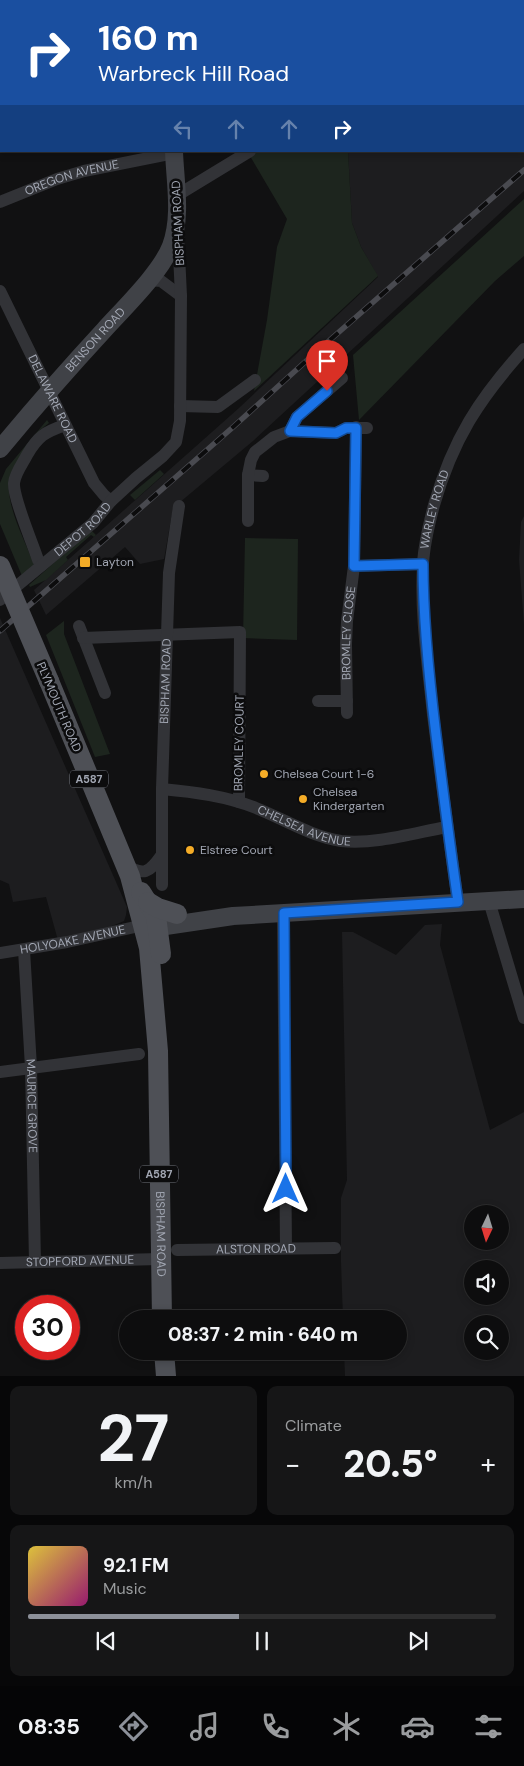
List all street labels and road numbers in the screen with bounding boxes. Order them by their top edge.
street label: OREGON AVENUE [22,156,120,199]
street label: BISPHAM ROAD [168,180,188,266]
street label: BENSON ROAD [62,304,129,375]
street label: DELAWARE ROAD [24,352,81,446]
street label: WARLEY ROAD [416,468,453,550]
street label: DEPOT ROAD [51,499,115,560]
street label: BROMLEY CLOSE [338,585,359,680]
street label: BISPHAM ROAD [156,638,175,724]
street label: PLYMOUTH ROAD [33,659,85,755]
street label: BROMLEY COURT [230,694,248,791]
road number: A587 [70,771,108,788]
street label: CHELSEA AVENUE [255,801,351,850]
street label: HOLYOAKE AVENUE [19,921,127,958]
street label: MAURICE GROVE [23,1058,41,1153]
road number: A587 [140,1166,178,1182]
street label: BISPHAM ROAD [152,1191,169,1277]
street label: ALSTON ROAD [216,1240,296,1258]
street label: STOPFORD AVENUE [26,1252,135,1270]

